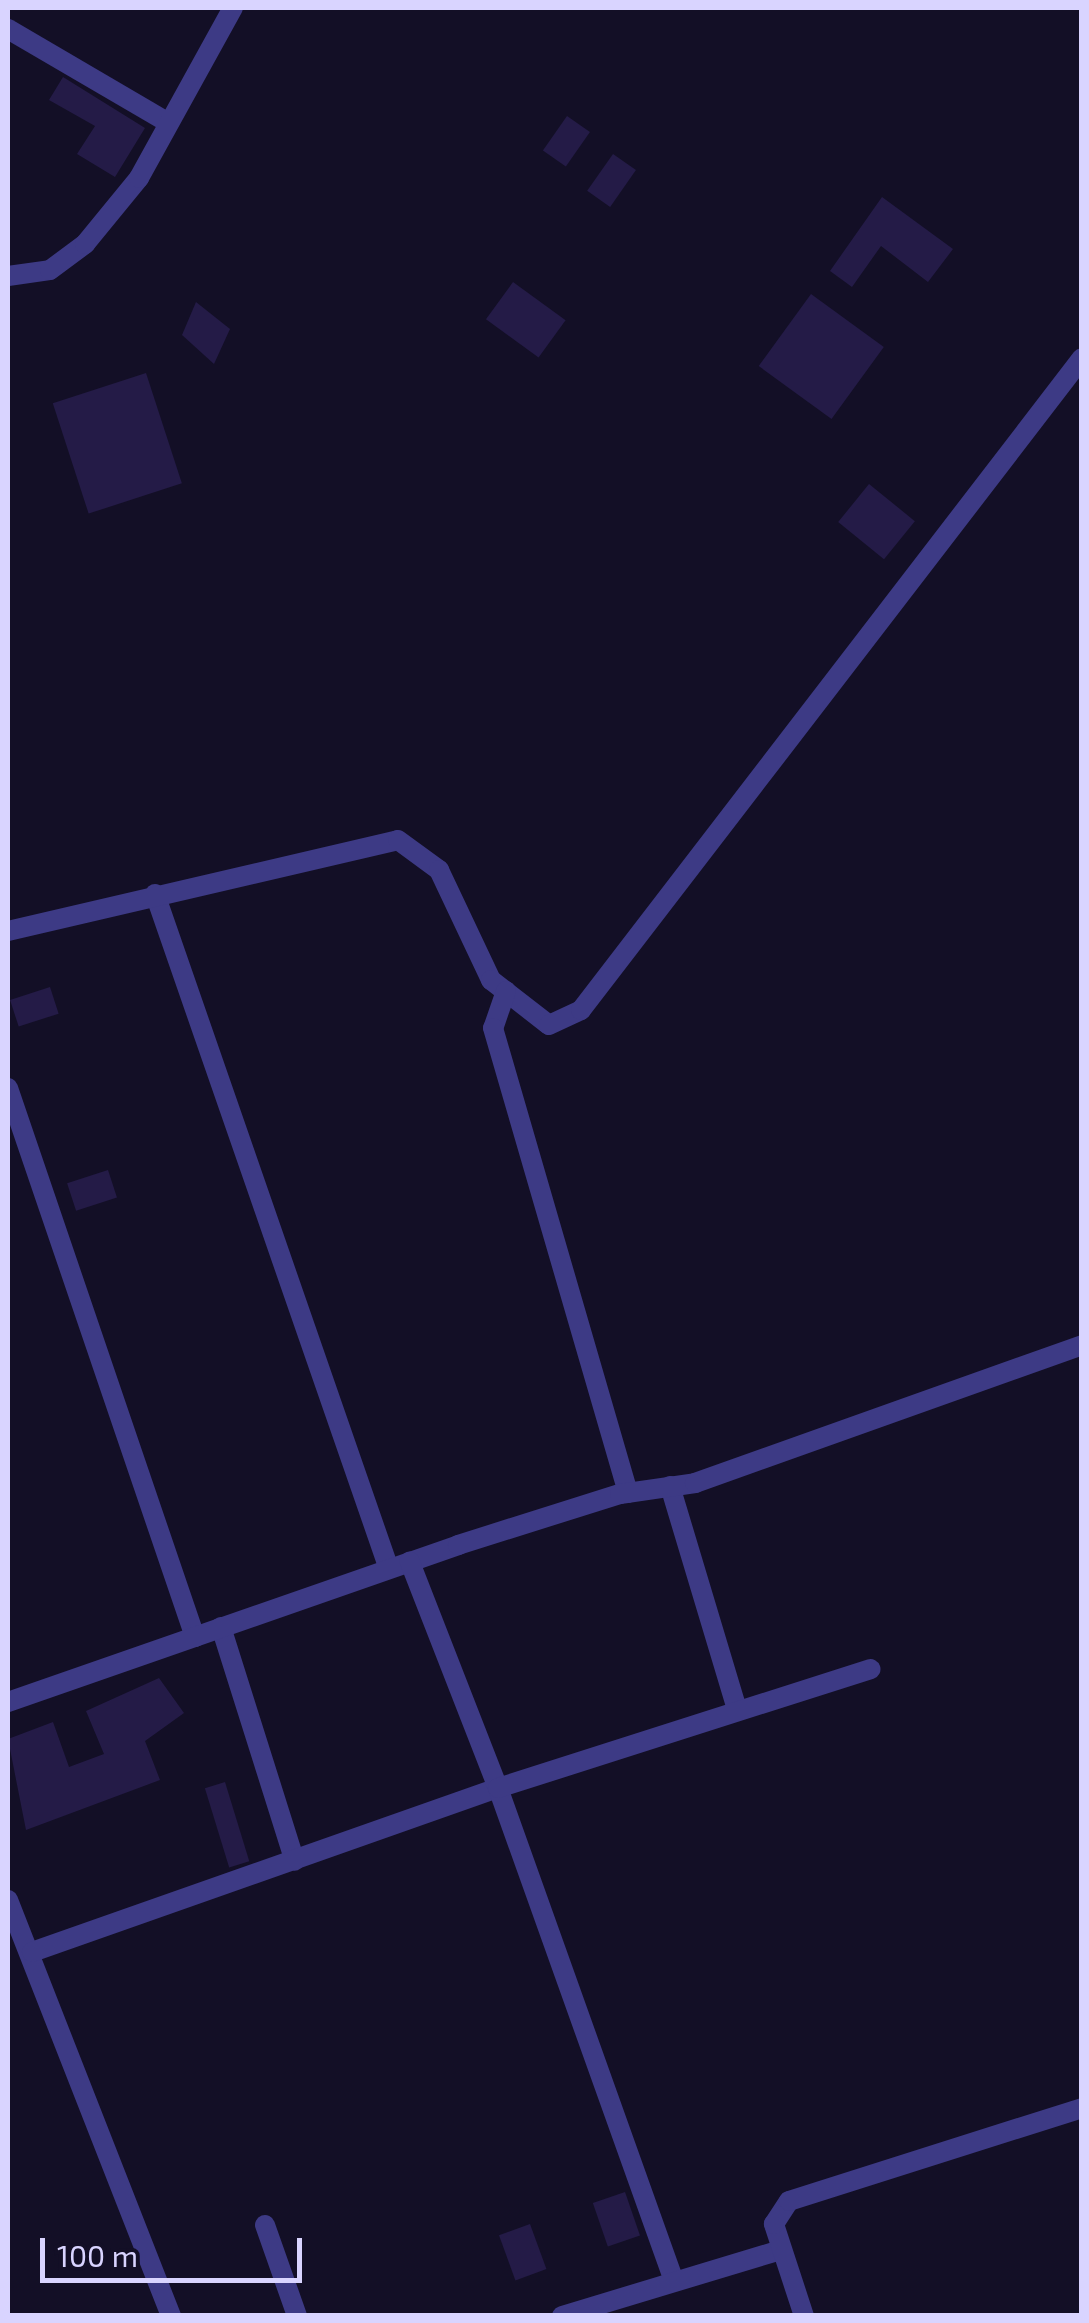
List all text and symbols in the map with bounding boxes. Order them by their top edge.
scale bar [45,2218,308,2280]
text: 100 m [57,2237,138,2273]

